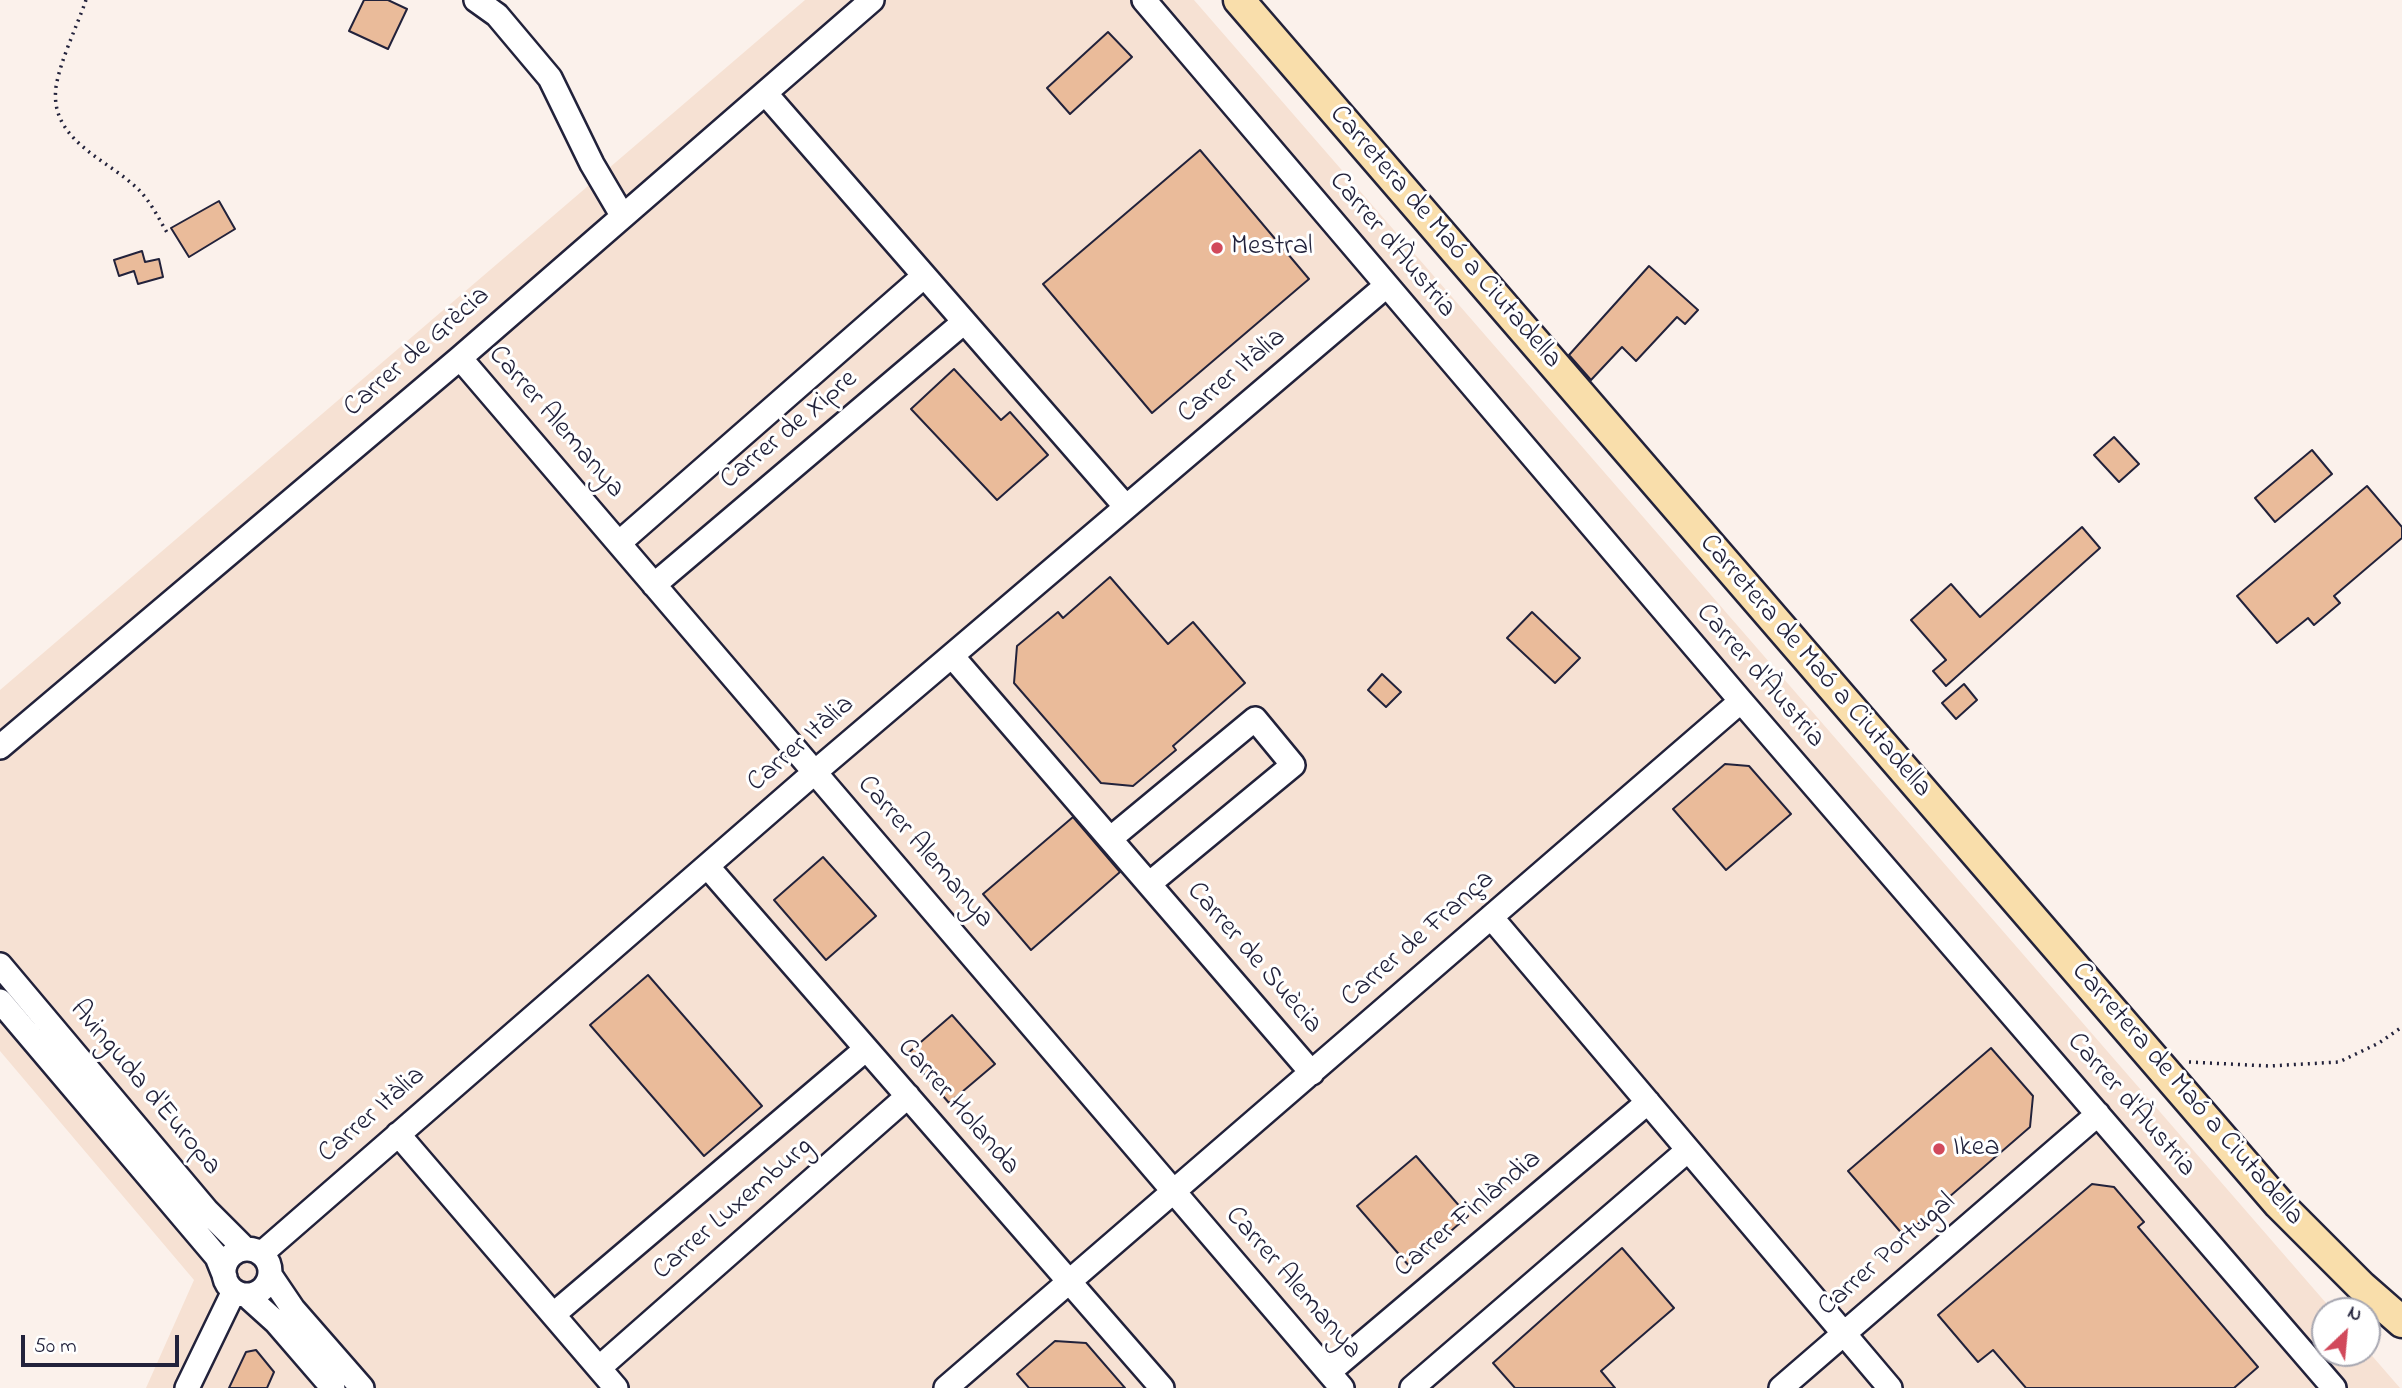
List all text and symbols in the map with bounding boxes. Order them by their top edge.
street label: Carretera de Maó a Ciutadella [1320,99,1568,377]
street label: Carrer d'Àustria [1320,166,1462,326]
place label: Mestral [1231,231,1313,265]
marker: Mestral [1209,240,1225,256]
street label: Carrer de Grècia [338,280,498,426]
street label: Carrer Itàlia [1172,322,1294,432]
street label: Carrer Alemanya [479,340,631,506]
street label: Carrer de Xipre [714,364,866,498]
street label: Carretera de Maó a Ciutadella [1690,528,1938,806]
street label: Carrer d'Àustria [1687,598,1831,756]
street label: Carrer Itàlia [742,689,862,801]
street label: Carrer Alemanya [848,770,1000,936]
street label: Carrer de França [1335,864,1503,1016]
street label: Carrer de Suècia [1178,876,1328,1042]
street label: Carretera de Maó a Ciutadella [2062,956,2310,1234]
street label: Avinguda d'Europa [61,995,227,1183]
street label: Carrer d'Àustria [2058,1027,2202,1185]
street label: Carrer Holanda [888,1033,1026,1183]
street label: Carrer Itàlia [313,1060,433,1172]
street label: Carrer Luxemburg [647,1131,821,1289]
place label: Ikea [1953,1132,2000,1166]
marker: Ikea [1931,1141,1947,1157]
street label: Carrer Finlàndia [1389,1144,1549,1286]
street label: Carrer Portugal [1812,1187,1964,1325]
street label: Carrer Alemanya [1216,1201,1368,1367]
north arrow [2311,1297,2381,1367]
text: N [2343,1300,2366,1329]
scale bar [24,1322,182,1366]
text: 50 m [34,1332,77,1362]

